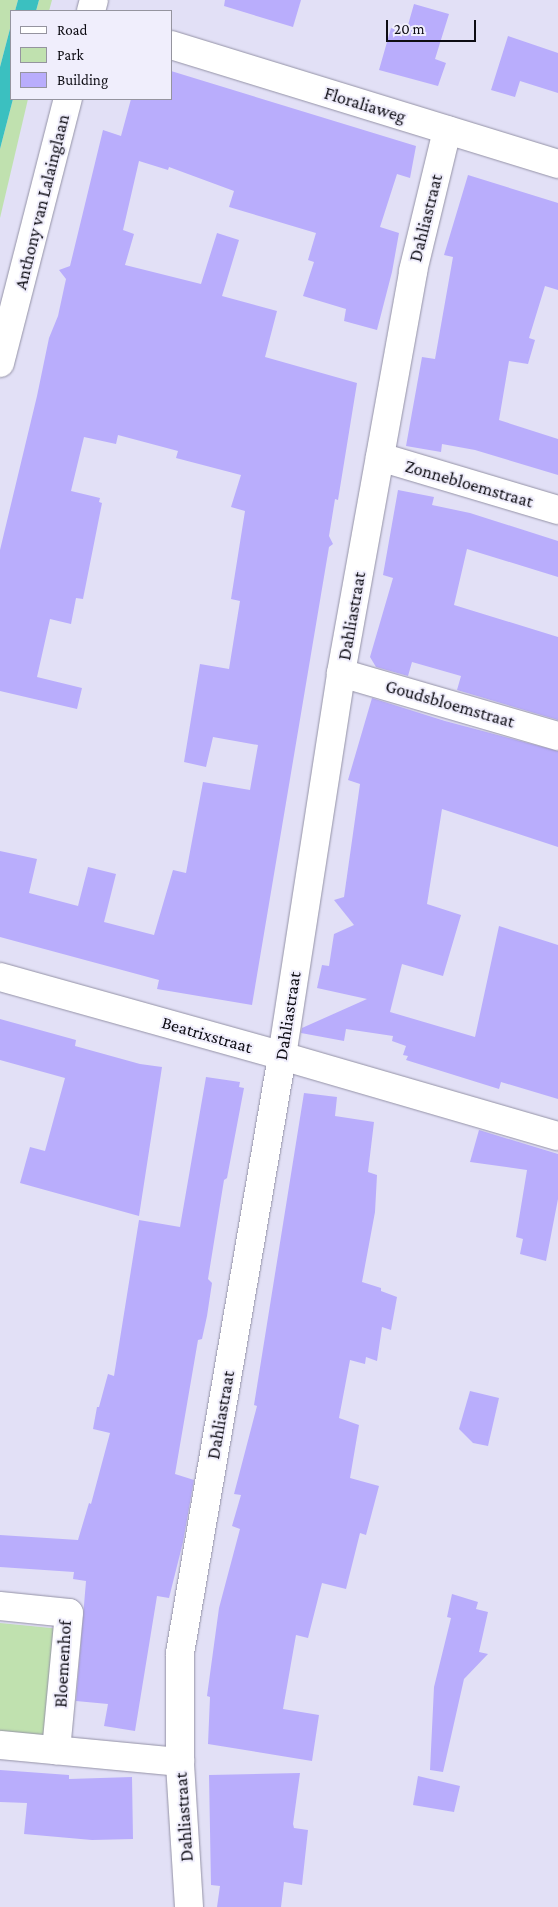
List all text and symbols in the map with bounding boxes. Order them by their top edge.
legend [10,10,172,100]
scale bar [388,10,478,42]
text: 20 m [394,21,425,37]
text: Road [57,22,87,38]
text: Park [57,47,84,63]
text: Building [57,72,108,88]
street label: Floraliaweg [322,82,408,128]
street label: Anthony van Lalainglaan [10,112,74,292]
street label: Dahliastraat [405,172,447,264]
street label: Zonnebloemstraat [402,455,536,513]
street label: Dahliastraat [334,570,370,662]
street label: Goudsbloemstraat [383,675,517,733]
street label: Dahliastraat [270,970,306,1062]
street label: Beatrixstraat [159,1012,255,1058]
street label: Dahliastraat [203,1369,239,1461]
street label: Bloemenhof [50,1620,76,1708]
street label: Dahliastraat [170,1772,198,1862]

